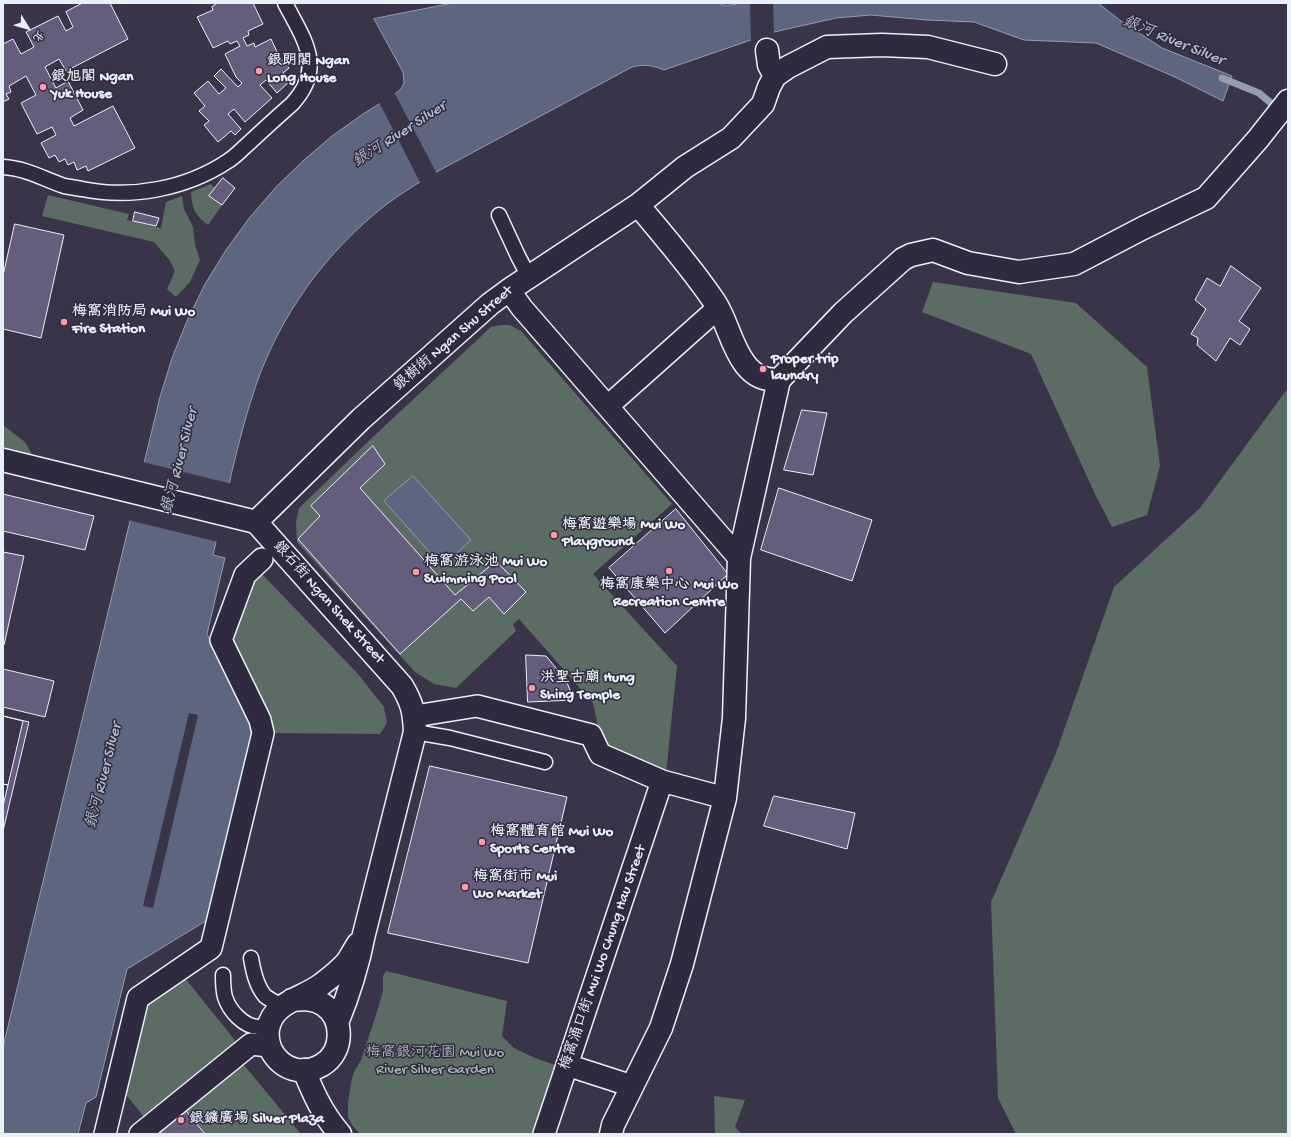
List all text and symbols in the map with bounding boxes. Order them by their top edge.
north arrow [8,8,48,48]
water label: 銀河 River Silver [1119,13,1227,71]
text: 北 [29,27,46,43]
place label: 銀朗閣 Ngan Long House [267,53,349,88]
marker: 銀朗閣 Ngan Long House [254,66,264,76]
place label: 銀旭閣 Ngan Yuk House [51,69,133,104]
marker: 銀旭閣 Ngan Yuk House [38,82,48,92]
water label: 銀河 River Silver [350,98,450,172]
street label: 銀樹街 Ngan Shu Street [391,283,517,395]
place label: 梅窩消防局 Mui Wo Fire Station [72,304,195,339]
marker: 梅窩消防局 Mui Wo Fire Station [59,317,69,327]
place label: Proper trip laundry [771,351,838,386]
marker: Proper trip laundry [758,364,768,374]
water label: 銀河 River Silver [159,406,203,516]
place label: 梅窩遊樂場 Mui Wo Playground [562,517,685,552]
marker: 梅窩遊樂場 Mui Wo Playground [549,530,559,540]
street label: 銀石街 Ngan Shek Street [268,538,388,668]
place label: 梅窩游泳池 Mui Wo Swimming Pool [424,554,547,589]
marker: 梅窩康樂中心 Mui Wo Recreation Centre [664,566,674,576]
marker: 梅窩游泳池 Mui Wo Swimming Pool [411,567,421,577]
place label: 梅窩康樂中心 Mui Wo Recreation Centre [600,577,738,612]
place label: 洪聖古廟 Hung Shing Temple [540,670,635,705]
marker: 洪聖古廟 Hung Shing Temple [527,683,537,693]
water label: 銀河 River Silver [83,721,127,831]
place label: 梅窩體育館 Mui Wo Sports Centre [490,824,613,859]
marker: 梅窩體育館 Mui Wo Sports Centre [477,837,487,847]
street label: 梅窩涌口街 Mui Wo Chung Hau Street [557,843,651,1073]
place label: 梅窩街市 Mui Wo Market [473,869,557,904]
marker: 梅窩街市 Mui Wo Market [460,882,470,892]
park label: 梅窩銀河花園 Mui Wo River Silver Garden [366,1045,504,1080]
place label: 銀鑛廣場 Silver Plaza [189,1111,324,1129]
marker: 銀鑛廣場 Silver Plaza [176,1115,186,1125]

